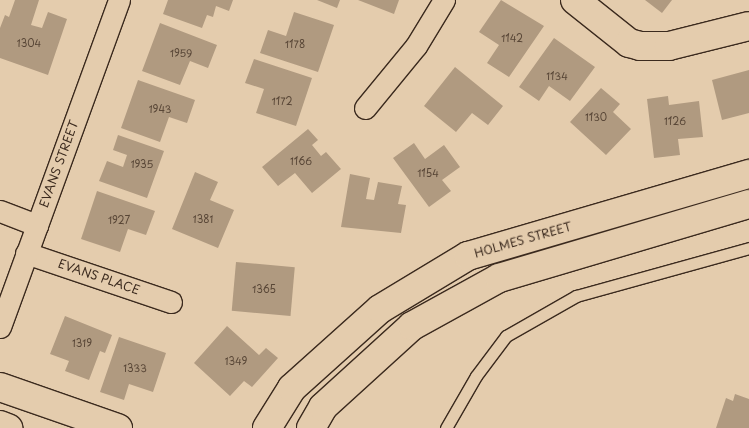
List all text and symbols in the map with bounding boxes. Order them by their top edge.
house number: 1142 [501,32,523,44]
house number: 1304 [17,37,41,49]
house number: 1178 [285,38,305,50]
house number: 1959 [170,47,192,59]
house number: 1134 [546,70,568,82]
house number: 1172 [271,95,293,107]
house number: 1943 [149,103,171,115]
house number: 1130 [585,111,607,123]
house number: 1126 [664,115,686,127]
street label: EVANS STREET [36,118,82,210]
house number: 1166 [290,155,312,167]
house number: 1935 [131,158,153,170]
house number: 1154 [417,167,439,179]
house number: 1381 [193,213,213,225]
house number: 1927 [108,214,130,226]
street label: HOLMES STREET [471,219,575,261]
street label: EVANS PLACE [57,256,141,298]
house number: 1365 [252,283,276,295]
house number: 1319 [72,337,92,349]
house number: 1349 [225,355,247,367]
house number: 1333 [123,362,147,374]

